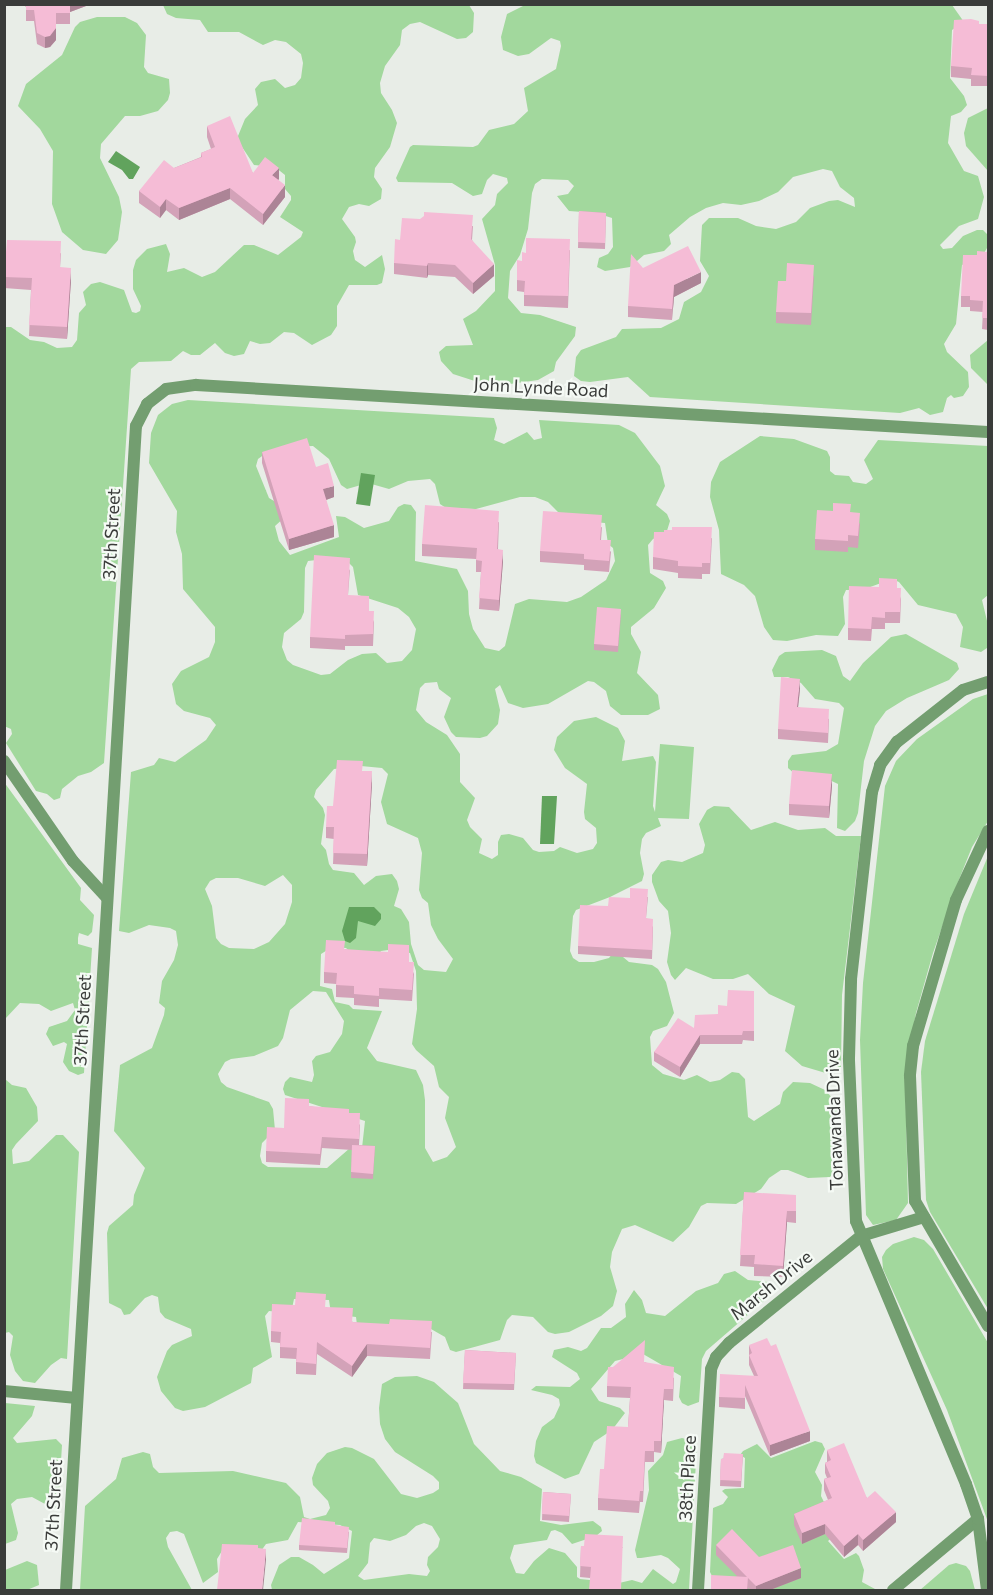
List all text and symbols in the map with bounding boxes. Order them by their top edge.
street label: John Lynde Road [473,373,609,401]
street label: 37th Street [98,488,124,580]
street label: 37th Street [69,974,95,1066]
street label: Tonawanda Drive [821,1049,847,1191]
street label: Marsh Drive [726,1246,816,1324]
street label: 38th Place [674,1434,700,1522]
street label: 37th Street [40,1459,66,1551]

